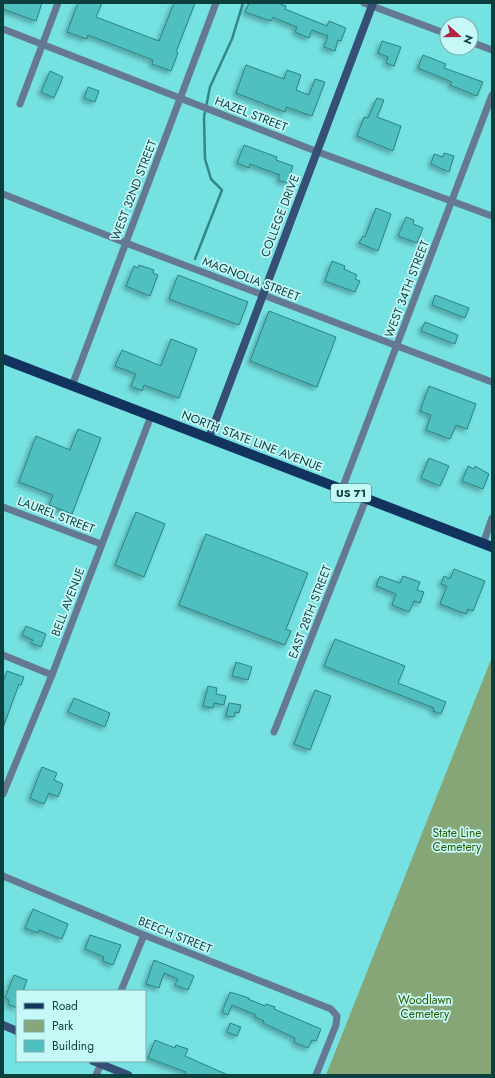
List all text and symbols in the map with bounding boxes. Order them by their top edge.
north arrow [439,16,479,56]
text: N [459,33,477,47]
street label: HAZEL STREET [212,92,290,136]
street label: WEST 32ND STREET [107,137,162,243]
street label: COLLEGE DRIVE [256,172,304,260]
street label: WEST 34TH STREET [380,237,434,340]
street label: MAGNOLIA STREET [200,252,303,306]
street label: NORTH STATE LINE AVENUE [179,406,325,476]
road number: US 71 [331,484,371,502]
street label: LAUREL STREET [15,492,98,538]
street label: EAST 28TH STREET [284,562,336,661]
street label: BELL AVENUE [47,565,89,639]
park label: State Line Cemetery [433,824,482,856]
street label: BEECH STREET [135,912,215,958]
legend [16,990,146,1062]
park label: Woodlawn Cemetery [398,991,452,1023]
text: Road [52,997,78,1015]
text: Park [52,1017,74,1035]
text: Building [52,1037,94,1055]

